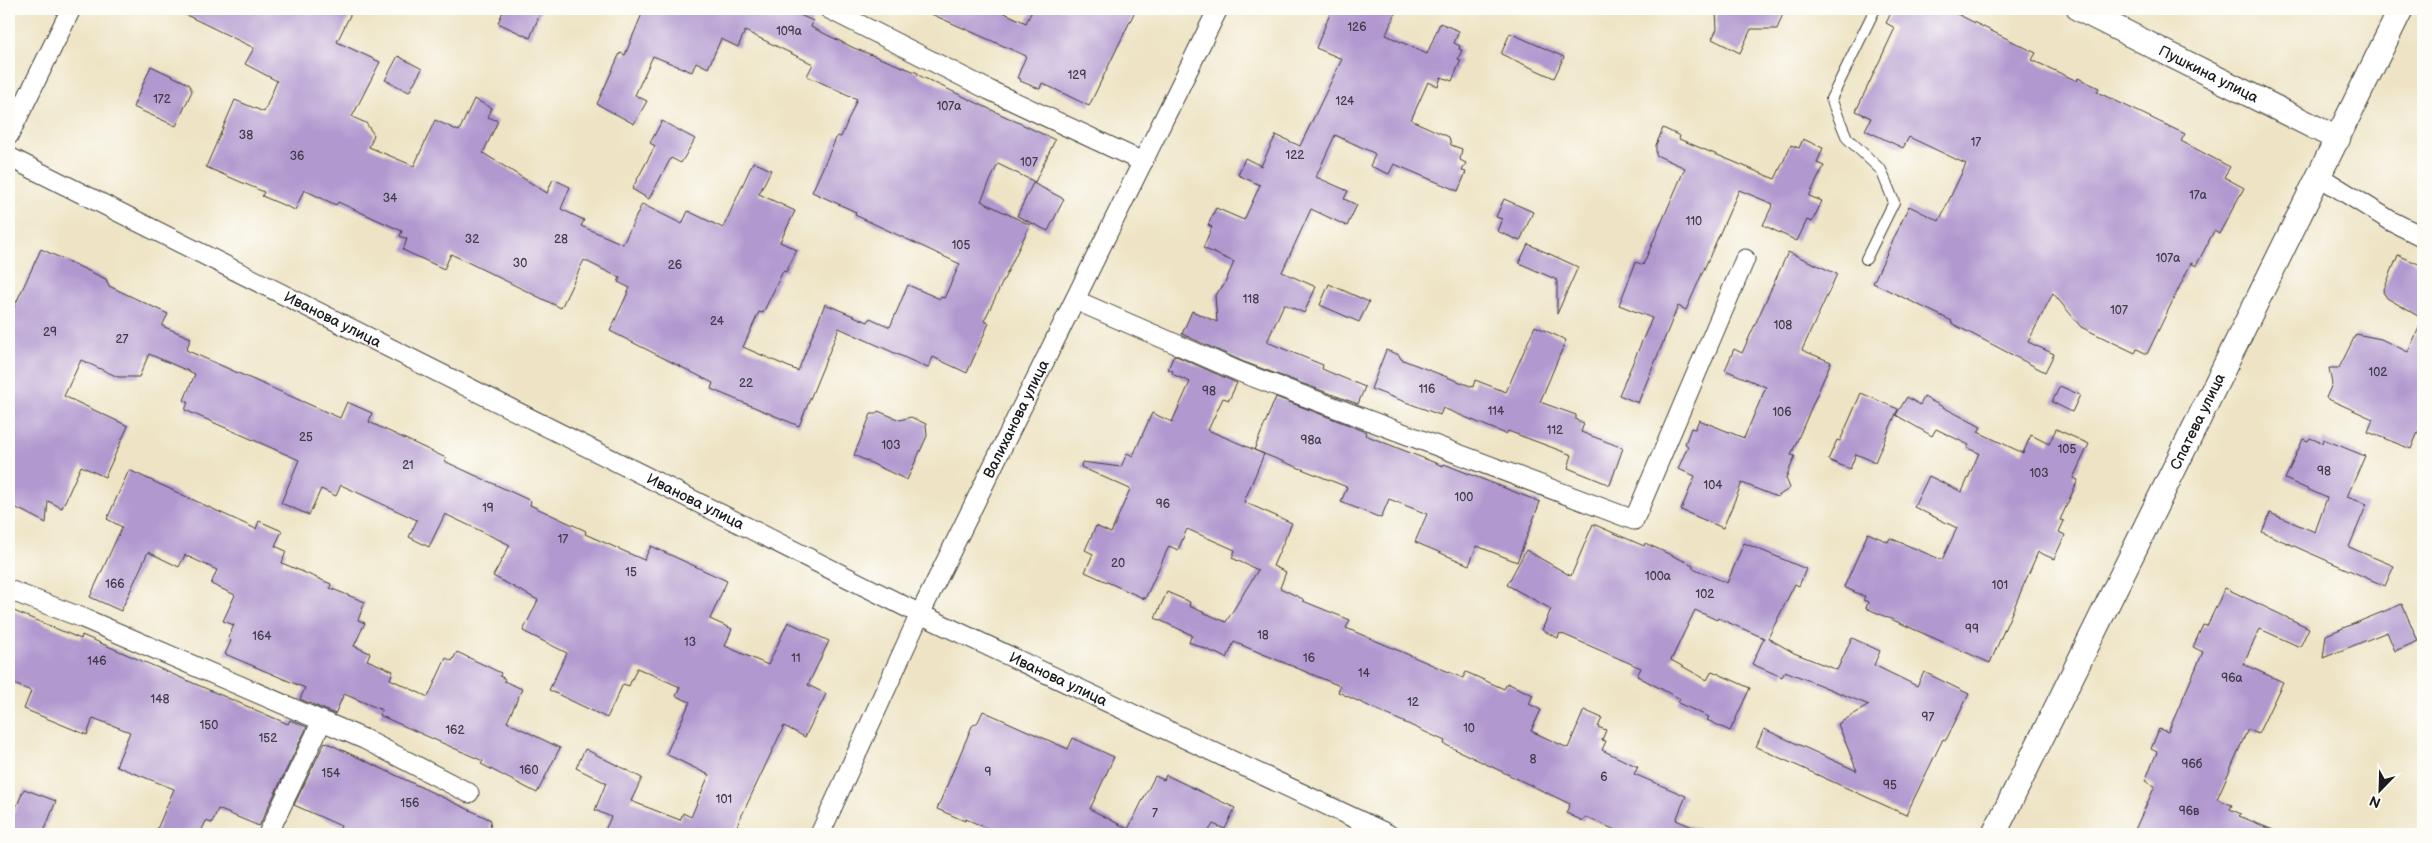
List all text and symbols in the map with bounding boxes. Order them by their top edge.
house number: 126 [1347,20,1367,35]
house number: 109а [776,24,802,39]
street label: Пушкина улица [2156,41,2262,107]
house number: 129 [1068,68,1086,83]
house number: 172 [153,92,171,107]
house number: 124 [1336,94,1355,109]
house number: 107а [937,99,961,114]
house number: 38 [239,128,253,143]
house number: 17 [1971,135,1981,150]
house number: 122 [1286,148,1304,163]
house number: 36 [290,149,304,164]
house number: 107 [1020,155,1038,170]
house number: 17а [2189,188,2207,203]
house number: 34 [383,191,398,206]
house number: 110 [1686,214,1702,229]
house number: 32 [465,232,479,247]
house number: 28 [554,232,568,247]
house number: 105 [952,238,970,253]
house number: 107а [2156,251,2180,266]
house number: 30 [513,256,527,271]
house number: 26 [668,258,682,273]
street label: Иванова улица [281,287,385,352]
house number: 118 [1243,292,1259,307]
house number: 107 [2110,303,2128,318]
house number: 24 [710,314,725,329]
house number: 108 [1774,318,1792,333]
house number: 29 [43,325,57,340]
house number: 27 [116,332,129,347]
street label: Валиханова улица [979,357,1053,481]
house number: 102 [2369,365,2387,380]
street label: Спатева улица [2166,370,2229,473]
house number: 22 [739,376,753,391]
house number: 116 [1419,382,1435,397]
house number: 98 [1202,384,1216,399]
house number: 114 [1488,404,1505,419]
house number: 106 [1772,405,1792,420]
house number: 112 [1547,423,1563,438]
house number: 25 [299,430,313,445]
house number: 98а [1300,433,1322,448]
house number: 103 [881,438,901,453]
house number: 105 [2058,442,2076,457]
house number: 21 [402,458,414,473]
house number: 98 [2317,464,2331,479]
house number: 103 [2029,466,2049,481]
street label: Иванова улица [644,469,747,534]
house number: 104 [1703,478,1723,493]
house number: 100 [1455,490,1473,505]
house number: 96 [1156,497,1170,512]
house number: 19 [482,501,494,516]
house number: 17 [558,532,568,547]
house number: 20 [1111,556,1125,571]
house number: 15 [625,565,637,580]
house number: 100а [1645,569,1671,584]
house number: 166 [105,577,125,592]
house number: 101 [1992,578,2008,593]
house number: 102 [1696,587,1714,602]
house number: 99 [1965,622,1979,637]
house number: 18 [1257,628,1269,643]
house number: 164 [252,629,272,644]
house number: 13 [684,635,696,650]
street label: Иванова улица [1006,648,1111,710]
house number: 11 [791,651,801,666]
house number: 16 [1303,651,1315,666]
house number: 146 [87,654,107,669]
house number: 14 [1358,666,1371,681]
house number: 96а [2221,671,2243,686]
house number: 148 [151,692,169,707]
house number: 12 [1407,695,1419,710]
house number: 97 [1922,710,1935,725]
house number: 150 [200,718,218,733]
house number: 10 [1463,721,1475,736]
house number: 162 [445,723,465,738]
house number: 152 [259,731,277,746]
house number: 8 [1530,752,1537,767]
house number: 96б [2182,757,2203,772]
house number: 160 [519,763,539,778]
house number: 9 [985,765,992,780]
house number: 154 [322,766,341,781]
north arrow [2354,766,2404,816]
house number: 6 [1600,770,1608,785]
house number: 95 [1883,778,1897,793]
house number: 101 [716,792,732,807]
text: N [2367,792,2383,811]
house number: 156 [401,796,419,811]
house number: 96в [2179,804,2200,819]
house number: 7 [1152,806,1158,821]

